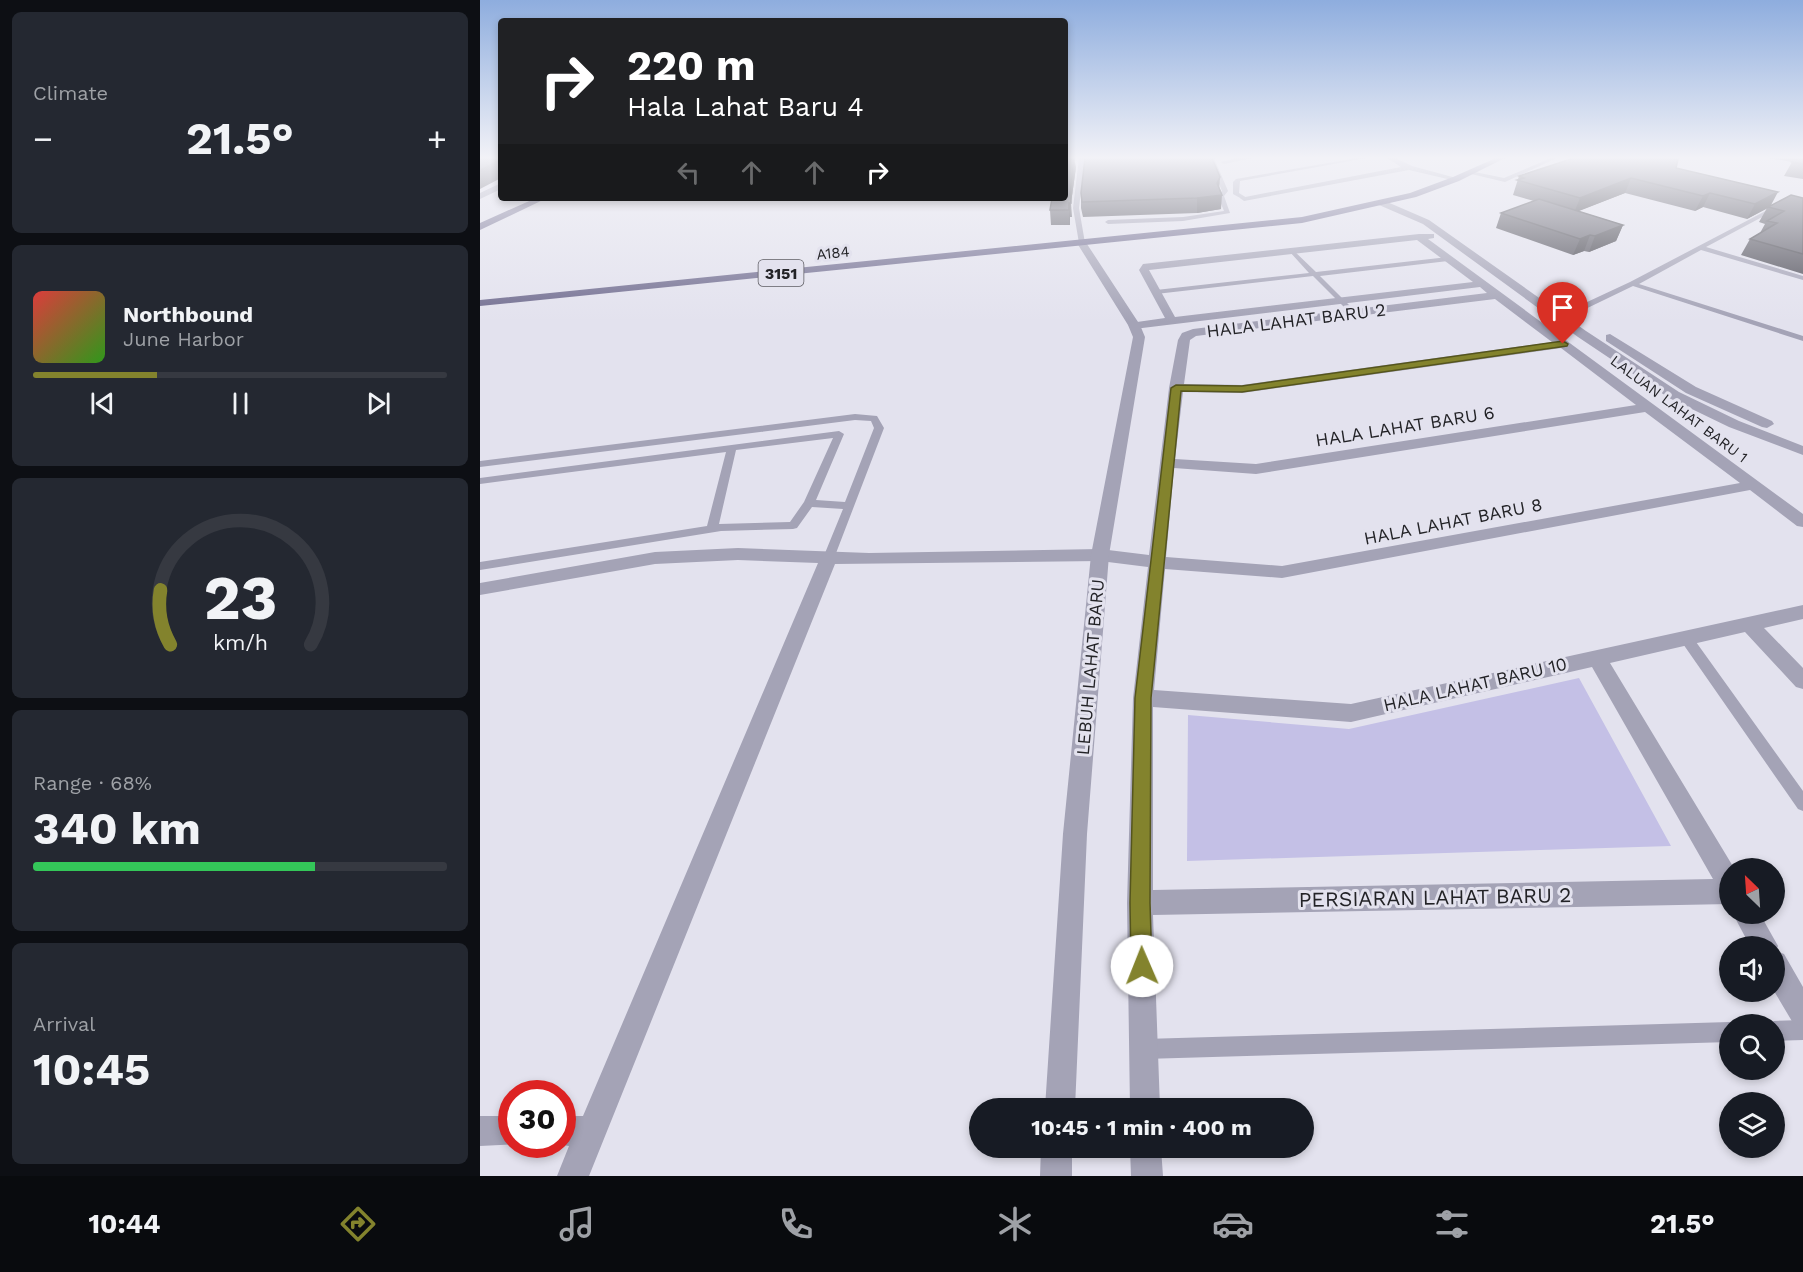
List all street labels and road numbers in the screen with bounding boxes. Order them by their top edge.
street label: A184 [816,242,850,264]
road number: 3151 [758,260,804,286]
street label: HALA LAHAT BARU 2 [1205,299,1387,341]
street label: LALUAN LAHAT BARU 1 [1607,352,1751,466]
street label: HALA LAHAT BARU 6 [1314,401,1496,451]
street label: HALA LAHAT BARU 8 [1362,493,1544,549]
street label: LEBUH LAHAT BARU [1072,578,1108,756]
street label: HALA LAHAT BARU 10 [1381,653,1569,715]
street label: PERSIARAN LAHAT BARU 2 [1298,882,1572,912]

